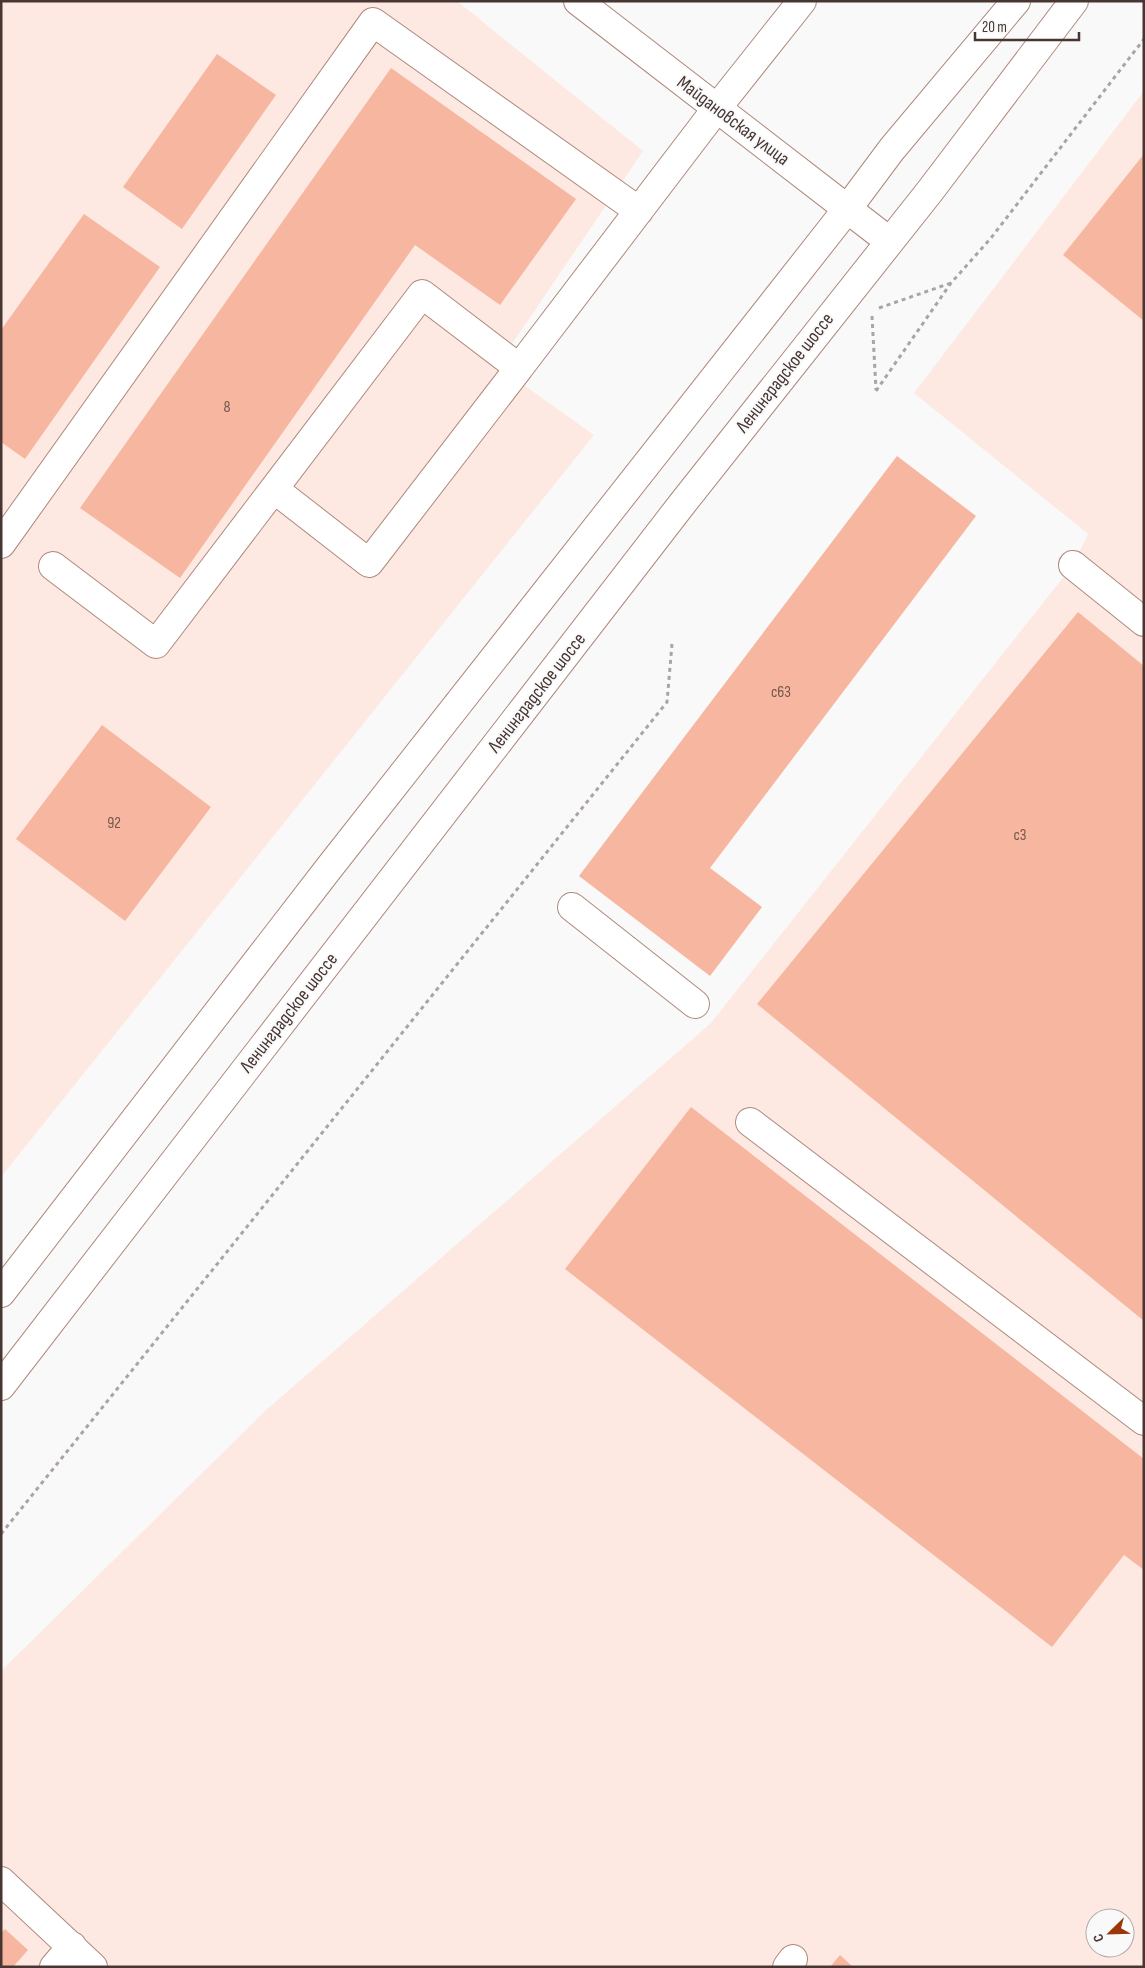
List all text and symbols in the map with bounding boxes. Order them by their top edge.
scale bar [975,10,1079,42]
text: 20 m [982,18,1007,37]
street label: Майдановская улица [672,71,794,171]
street label: Ленинградское шоссе [731,309,839,438]
house number: 8 [223,398,231,417]
street label: Ленинградское шоссе [483,629,591,758]
house number: с63 [771,683,791,702]
house number: 92 [107,814,121,833]
house number: с3 [1013,826,1027,845]
street label: Ленинградское шоссе [235,949,343,1078]
north arrow [1085,1908,1135,1958]
text: С [1089,1931,1108,1945]

